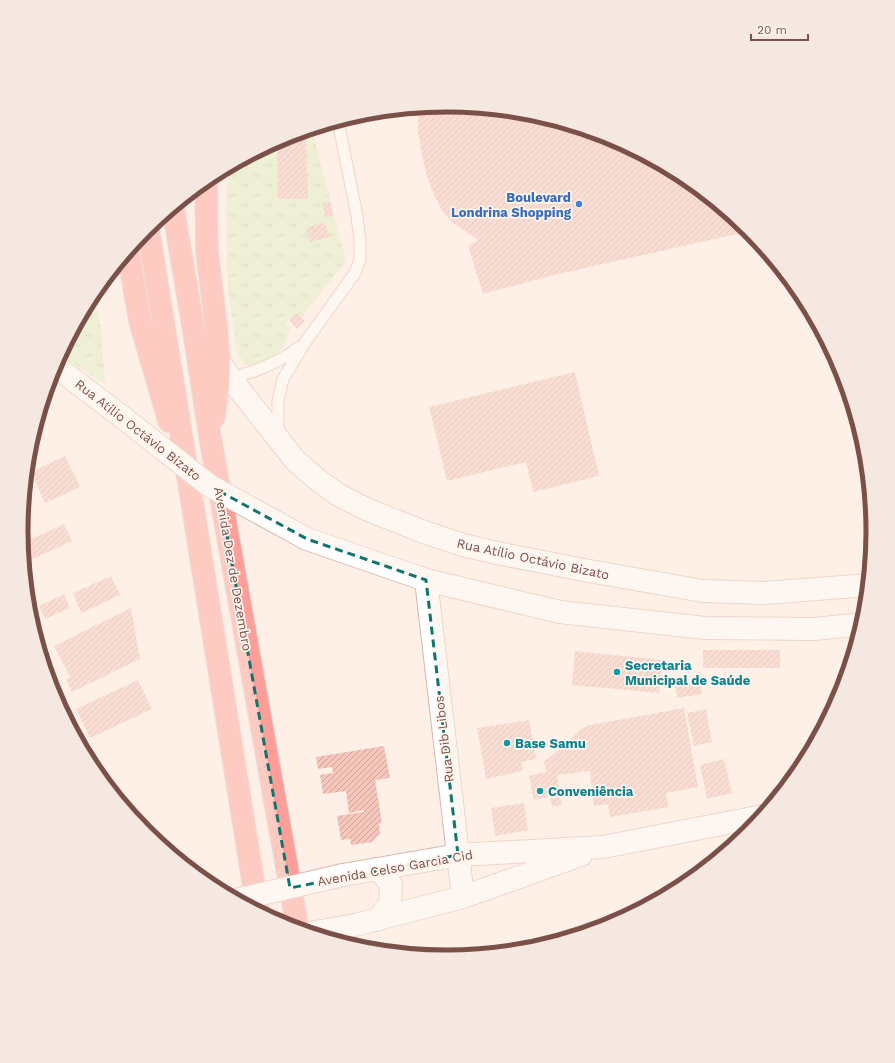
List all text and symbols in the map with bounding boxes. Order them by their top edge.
scale bar [751,16,808,42]
text: 20 m [757,23,787,37]
place label: Boulevard Londrina Shopping [451,190,572,220]
marker: Boulevard Londrina Shopping [574,199,584,209]
street label: Rua Atílio Octávio Bizato [72,376,204,484]
street label: Avenida Dez de Dezembro [211,486,255,653]
street label: Rua Atílio Octávio Bizato [455,536,611,583]
place label: Secretaria Municipal de Saúde [625,658,751,688]
marker: Secretaria Municipal de Saúde [612,667,622,677]
street label: Rua Dib Libos [431,695,457,783]
place label: Base Samu [515,736,586,751]
marker: Base Samu [502,738,512,748]
place label: Conveniência [548,784,634,799]
marker: Conveniência [535,786,545,796]
street label: Avenida Celso Garcia Cid [316,847,474,889]

